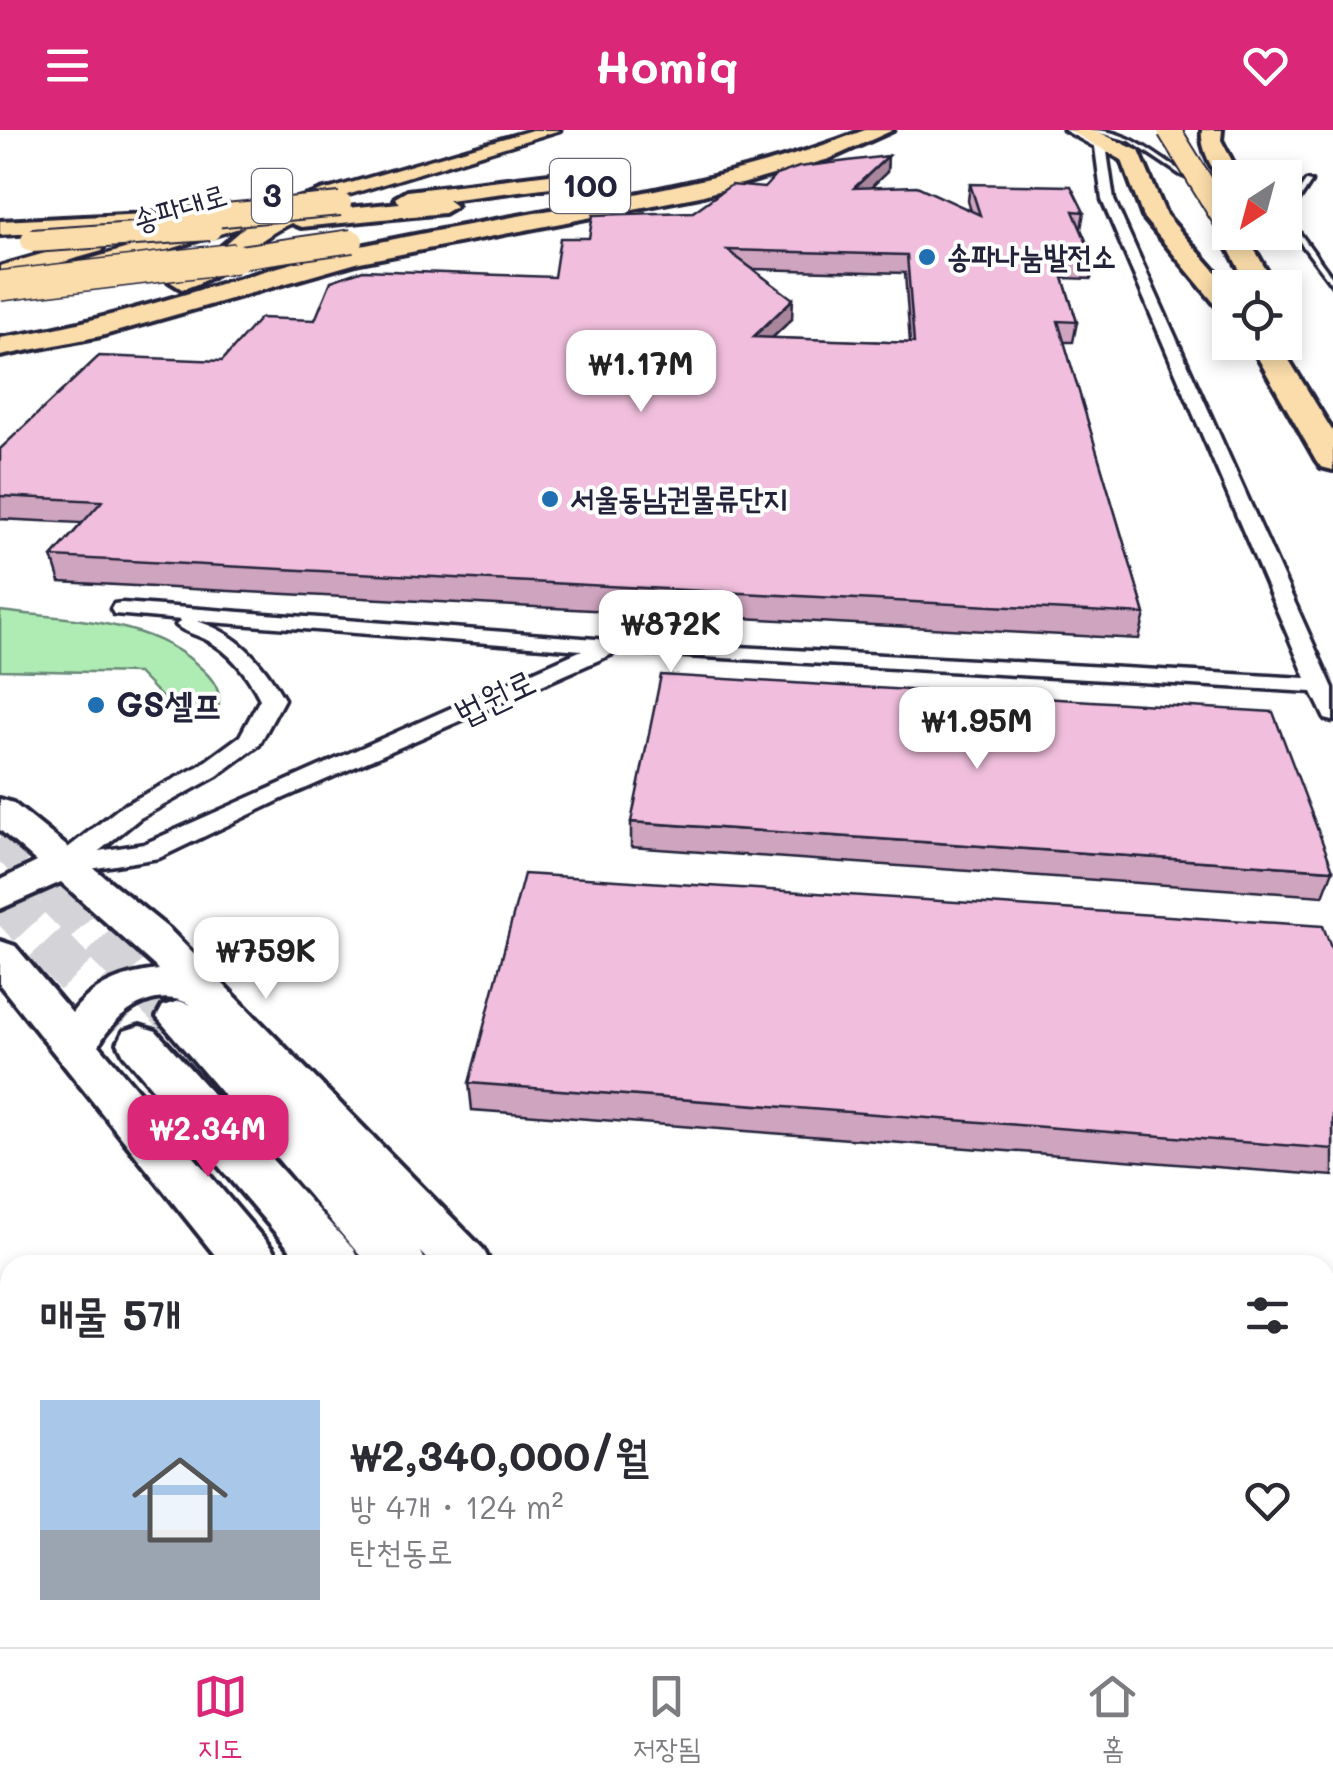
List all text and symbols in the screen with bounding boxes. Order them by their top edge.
text: Homiq [595,36,738,94]
icon: menu [40,38,95,93]
icon: heart [1238,38,1293,93]
road number: 100 [550,159,630,213]
north arrow [1212,160,1302,250]
map controls [1212,160,1302,360]
road number: 3 [252,169,292,223]
street label: 송파대로 [127,173,231,239]
place label: 송파나눔발전소 [947,235,1116,275]
marker: 송파나눔발전소 [916,246,938,268]
button: locate [1212,270,1302,360]
pin: ₩1.17M [560,330,722,415]
text: ₩1.17M [588,341,694,383]
place label: 서울동남권물류단지 [570,477,787,517]
marker: 서울동남권물류단지 [539,488,561,510]
pin: ₩872K [601,590,741,675]
text: ₩872K [621,601,721,643]
street label: 법원로 [446,656,542,734]
place label: GS셀프 [116,680,221,726]
pin: ₩1.95M [896,687,1058,772]
marker: GS셀프 [85,694,107,716]
text: ₩1.95M [921,698,1033,740]
pin: ₩759K [196,917,336,1002]
text: ₩759K [216,928,316,970]
pin: ₩2.34M [127,1095,289,1180]
text: ₩2.34M [150,1106,266,1148]
text: 매물 5개 [40,1286,181,1341]
icon: filters [1240,1288,1295,1343]
text: ₩2,340,000/월 [350,1427,649,1482]
icon: home [120,1440,240,1560]
icon: heart [1240,1473,1295,1528]
text: 방 4개 · 124 m² [350,1485,564,1527]
text: 탄천동로 [350,1529,453,1571]
tab: 지도 [193,1669,248,1768]
tab: 저장됨 [633,1669,700,1768]
tab: 홈 [1085,1669,1140,1768]

